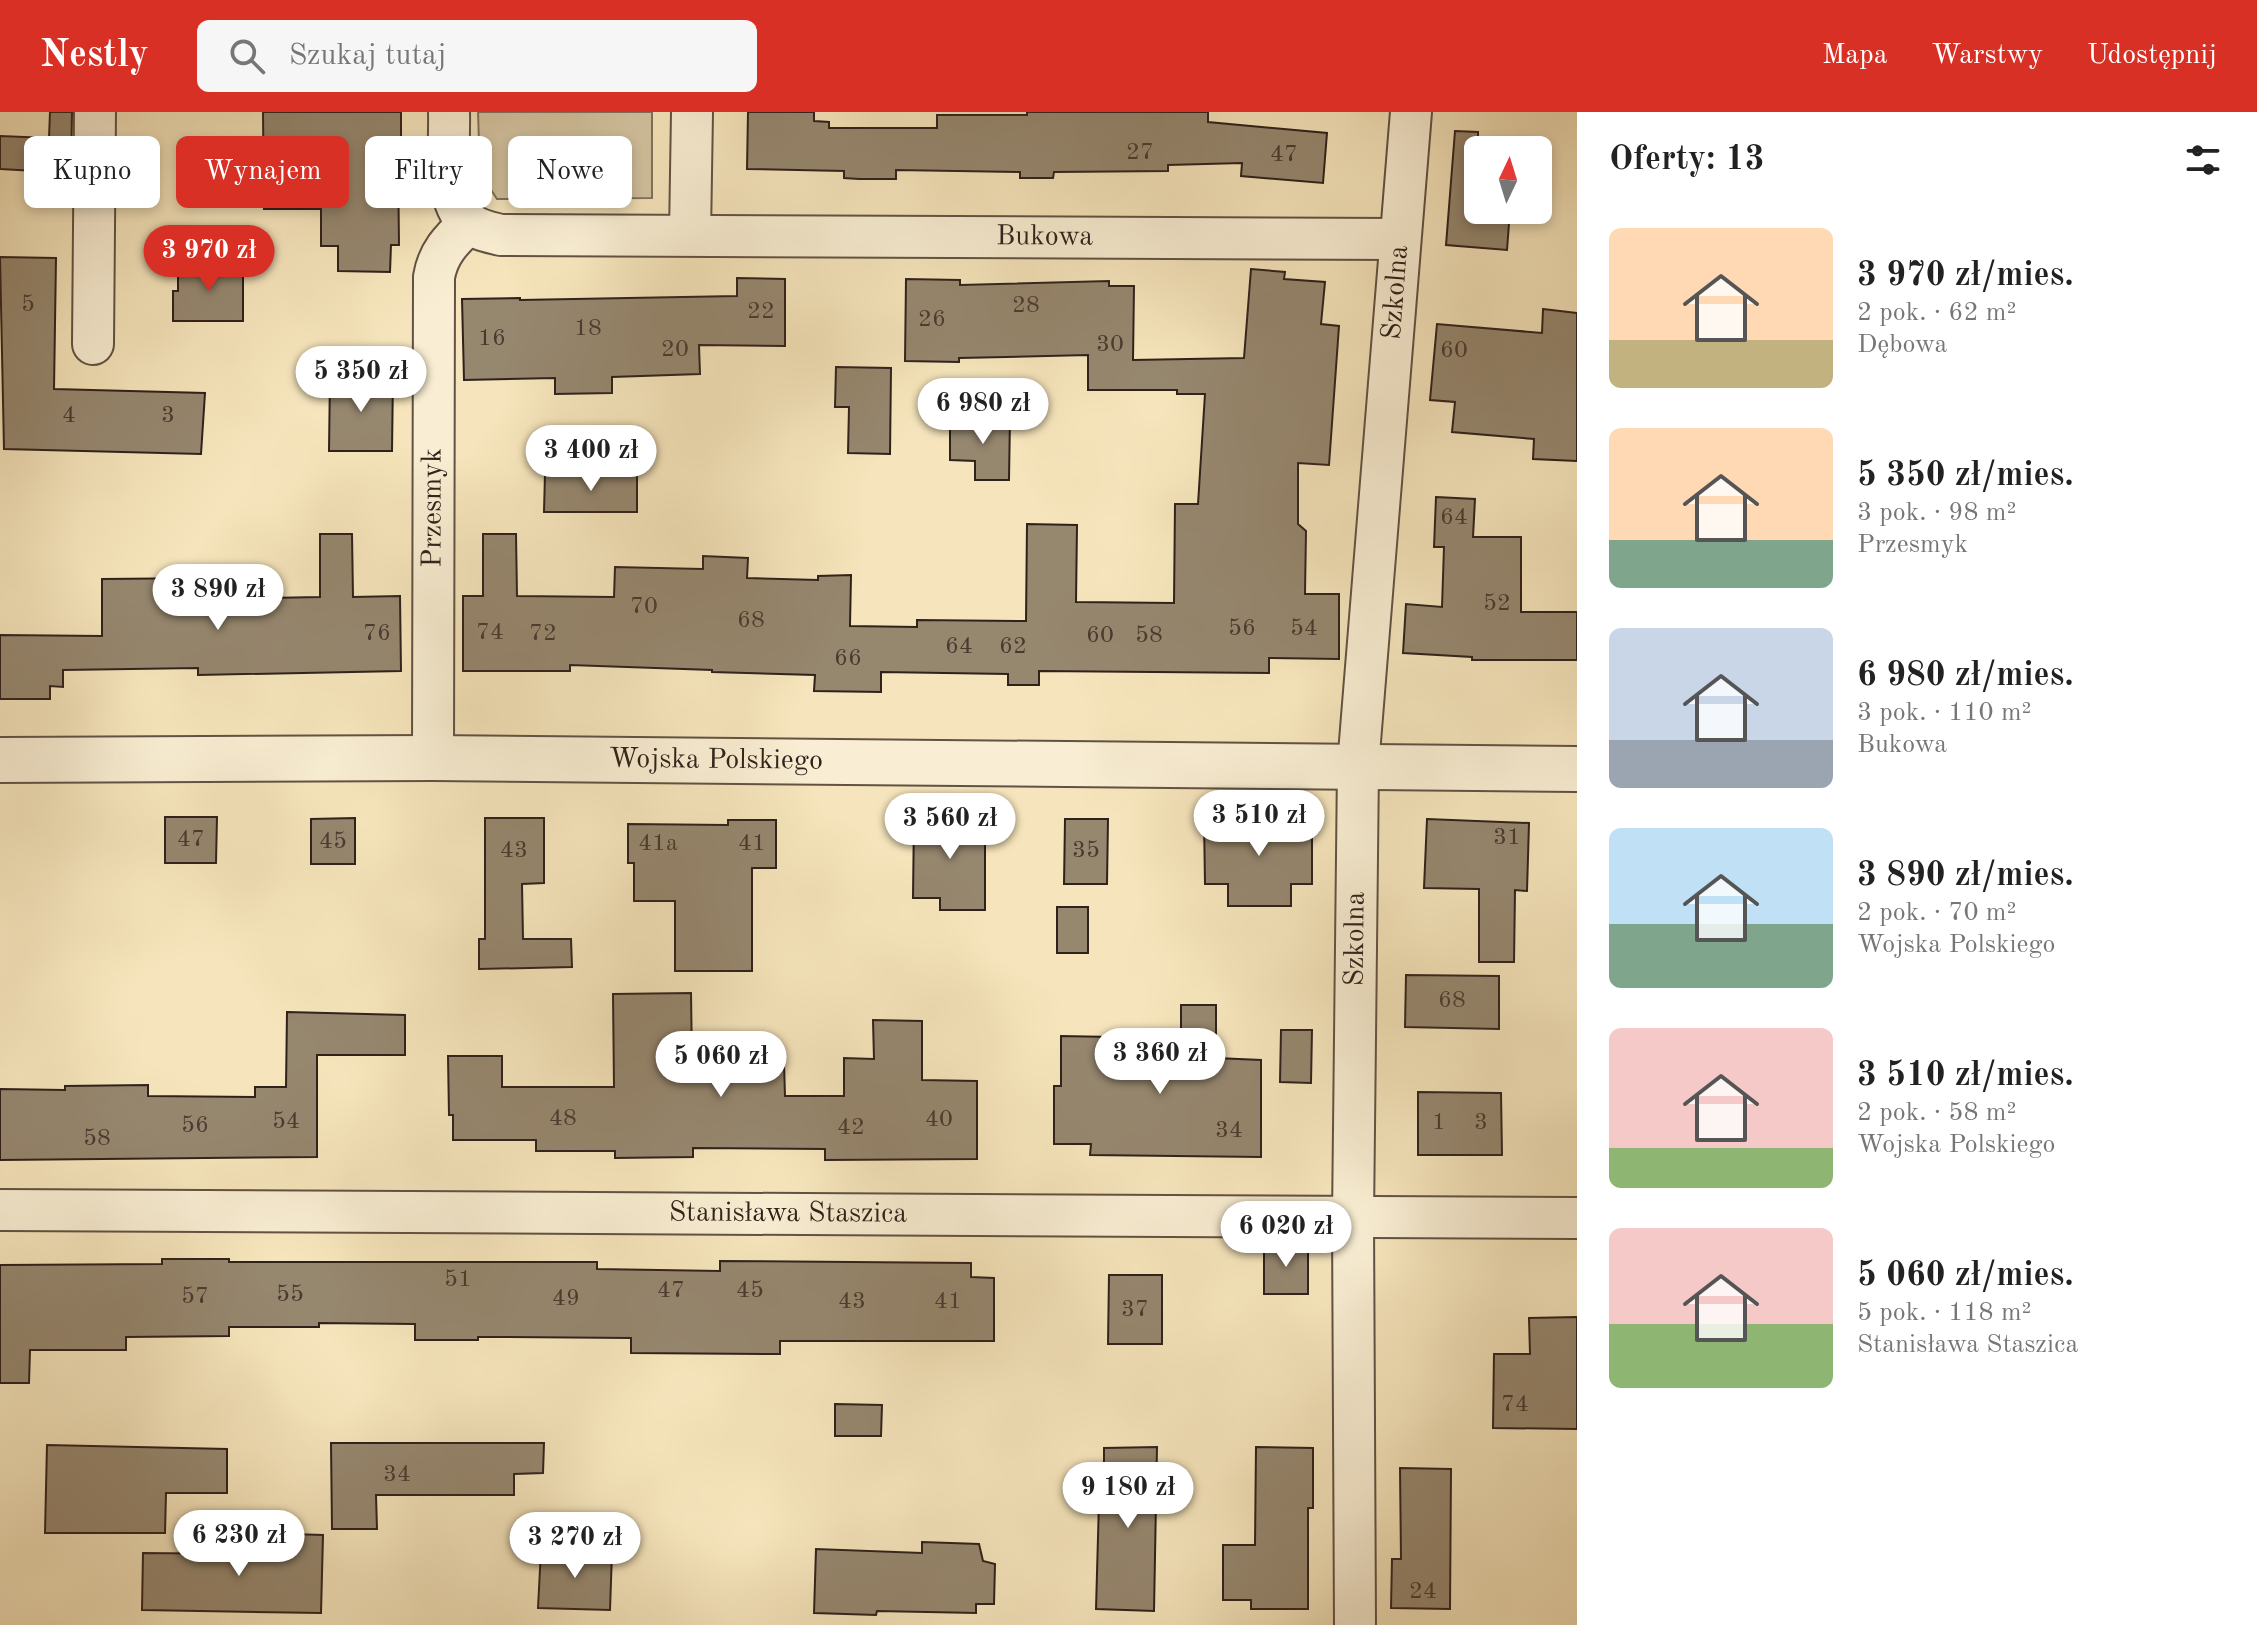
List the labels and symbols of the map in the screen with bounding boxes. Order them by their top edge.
north arrow [1464,136,1552,224]
house number: 27 [1126,141,1154,165]
house number: 47 [1270,143,1298,167]
street label: Bukowa [996,223,1093,252]
pin: 3 970 zł [126,225,292,293]
street label: Szkolna [1379,244,1414,341]
house number: 5 [21,293,35,317]
house number: 28 [1012,294,1040,318]
house number: 22 [747,300,775,324]
house number: 26 [918,308,946,332]
house number: 18 [574,317,602,341]
house number: 16 [478,327,506,351]
house number: 30 [1096,333,1124,357]
house number: 20 [661,338,689,362]
house number: 60 [1440,339,1468,363]
pin: 5 350 zł [278,346,444,414]
pin: 6 980 zł [900,378,1066,446]
house number: 4 [62,404,76,428]
house number: 3 [161,404,175,428]
pin: 3 400 zł [508,425,674,493]
street label: Przesmyk [419,448,448,568]
house number: 64 [1440,506,1468,530]
pin: 3 890 zł [135,564,301,632]
house number: 52 [1483,592,1511,616]
house number: 70 [630,595,658,619]
house number: 68 [737,609,765,633]
house number: 56 [1228,617,1256,641]
house number: 54 [1290,617,1318,641]
house number: 74 [476,621,504,645]
house number: 76 [363,622,391,646]
house number: 72 [529,622,557,646]
house number: 60 [1086,624,1114,648]
house number: 58 [1135,624,1163,648]
house number: 64 [945,635,973,659]
house number: 62 [999,635,1027,659]
house number: 66 [834,647,862,671]
street label: Wojska Polskiego [609,746,823,776]
pin: 3 510 zł [1176,790,1342,858]
pin: 3 560 zł [867,793,1033,861]
house number: 31 [1493,826,1521,850]
house number: 47 [177,828,205,852]
house number: 45 [319,830,347,854]
house number: 41a [638,832,678,856]
house number: 41 [738,832,766,856]
house number: 43 [500,839,528,863]
house number: 35 [1072,839,1100,863]
street label: Szkolna [1342,891,1371,987]
house number: 68 [1438,989,1466,1013]
pin: 3 360 zł [1077,1028,1243,1096]
pin: 5 060 zł [638,1031,804,1099]
house number: 48 [549,1107,577,1131]
house number: 40 [925,1108,953,1132]
house number: 54 [272,1110,300,1134]
house number: 1 [1432,1111,1446,1135]
house number: 3 [1474,1111,1488,1135]
house number: 56 [181,1114,209,1138]
house number: 42 [837,1116,865,1140]
house number: 34 [1215,1119,1243,1143]
house number: 58 [83,1127,111,1151]
street label: Stanisława Staszica [669,1199,907,1229]
pin: 6 020 zł [1203,1201,1369,1269]
house number: 51 [444,1268,472,1292]
house number: 47 [657,1279,685,1303]
house number: 45 [736,1279,764,1303]
house number: 55 [276,1283,304,1307]
house number: 57 [181,1285,209,1309]
house number: 49 [552,1287,580,1311]
house number: 43 [838,1290,866,1314]
house number: 41 [934,1290,962,1314]
house number: 37 [1121,1298,1149,1322]
house number: 74 [1501,1393,1529,1417]
pin: 9 180 zł [1045,1462,1211,1530]
house number: 34 [383,1463,411,1487]
pin: 6 230 zł [156,1510,322,1578]
pin: 3 270 zł [492,1512,658,1580]
house number: 24 [1409,1580,1437,1604]

